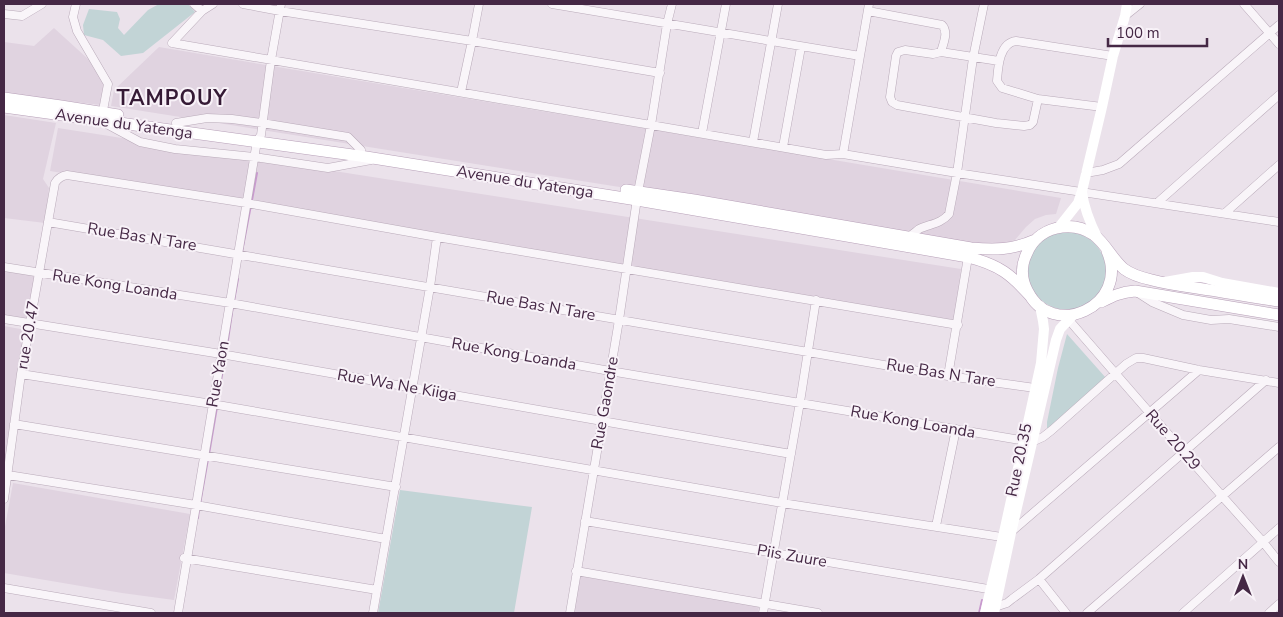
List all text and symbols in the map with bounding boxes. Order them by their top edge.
scale bar [1108,15,1207,47]
text: 100 m [1116,23,1160,43]
district label: TAMPOUY [117,84,227,112]
street label: Avenue du Yatenga [54,103,194,145]
street label: Avenue du Yatenga [455,160,595,204]
street label: Rue Bas N Tare [86,218,198,256]
street label: Rue Kong Loanda [51,264,179,306]
street label: Rue Bas N Tare [485,286,597,326]
street label: rue 20.47 [11,299,45,371]
street label: Rue Kong Loanda [450,332,578,376]
street label: Rue Yaon [201,339,235,409]
street label: Rue Bas N Tare [885,354,997,392]
street label: Rue Gaondre [586,355,624,451]
street label: Rue Wa Ne Kiiga [335,364,459,406]
street label: Rue Kong Loanda [849,400,977,444]
street label: Rue 20.29 [1140,405,1206,475]
street label: Rue 20.35 [1001,421,1037,499]
street label: Piis Zuure [755,539,829,573]
north arrow [1218,552,1268,602]
text: N [1238,555,1248,574]

